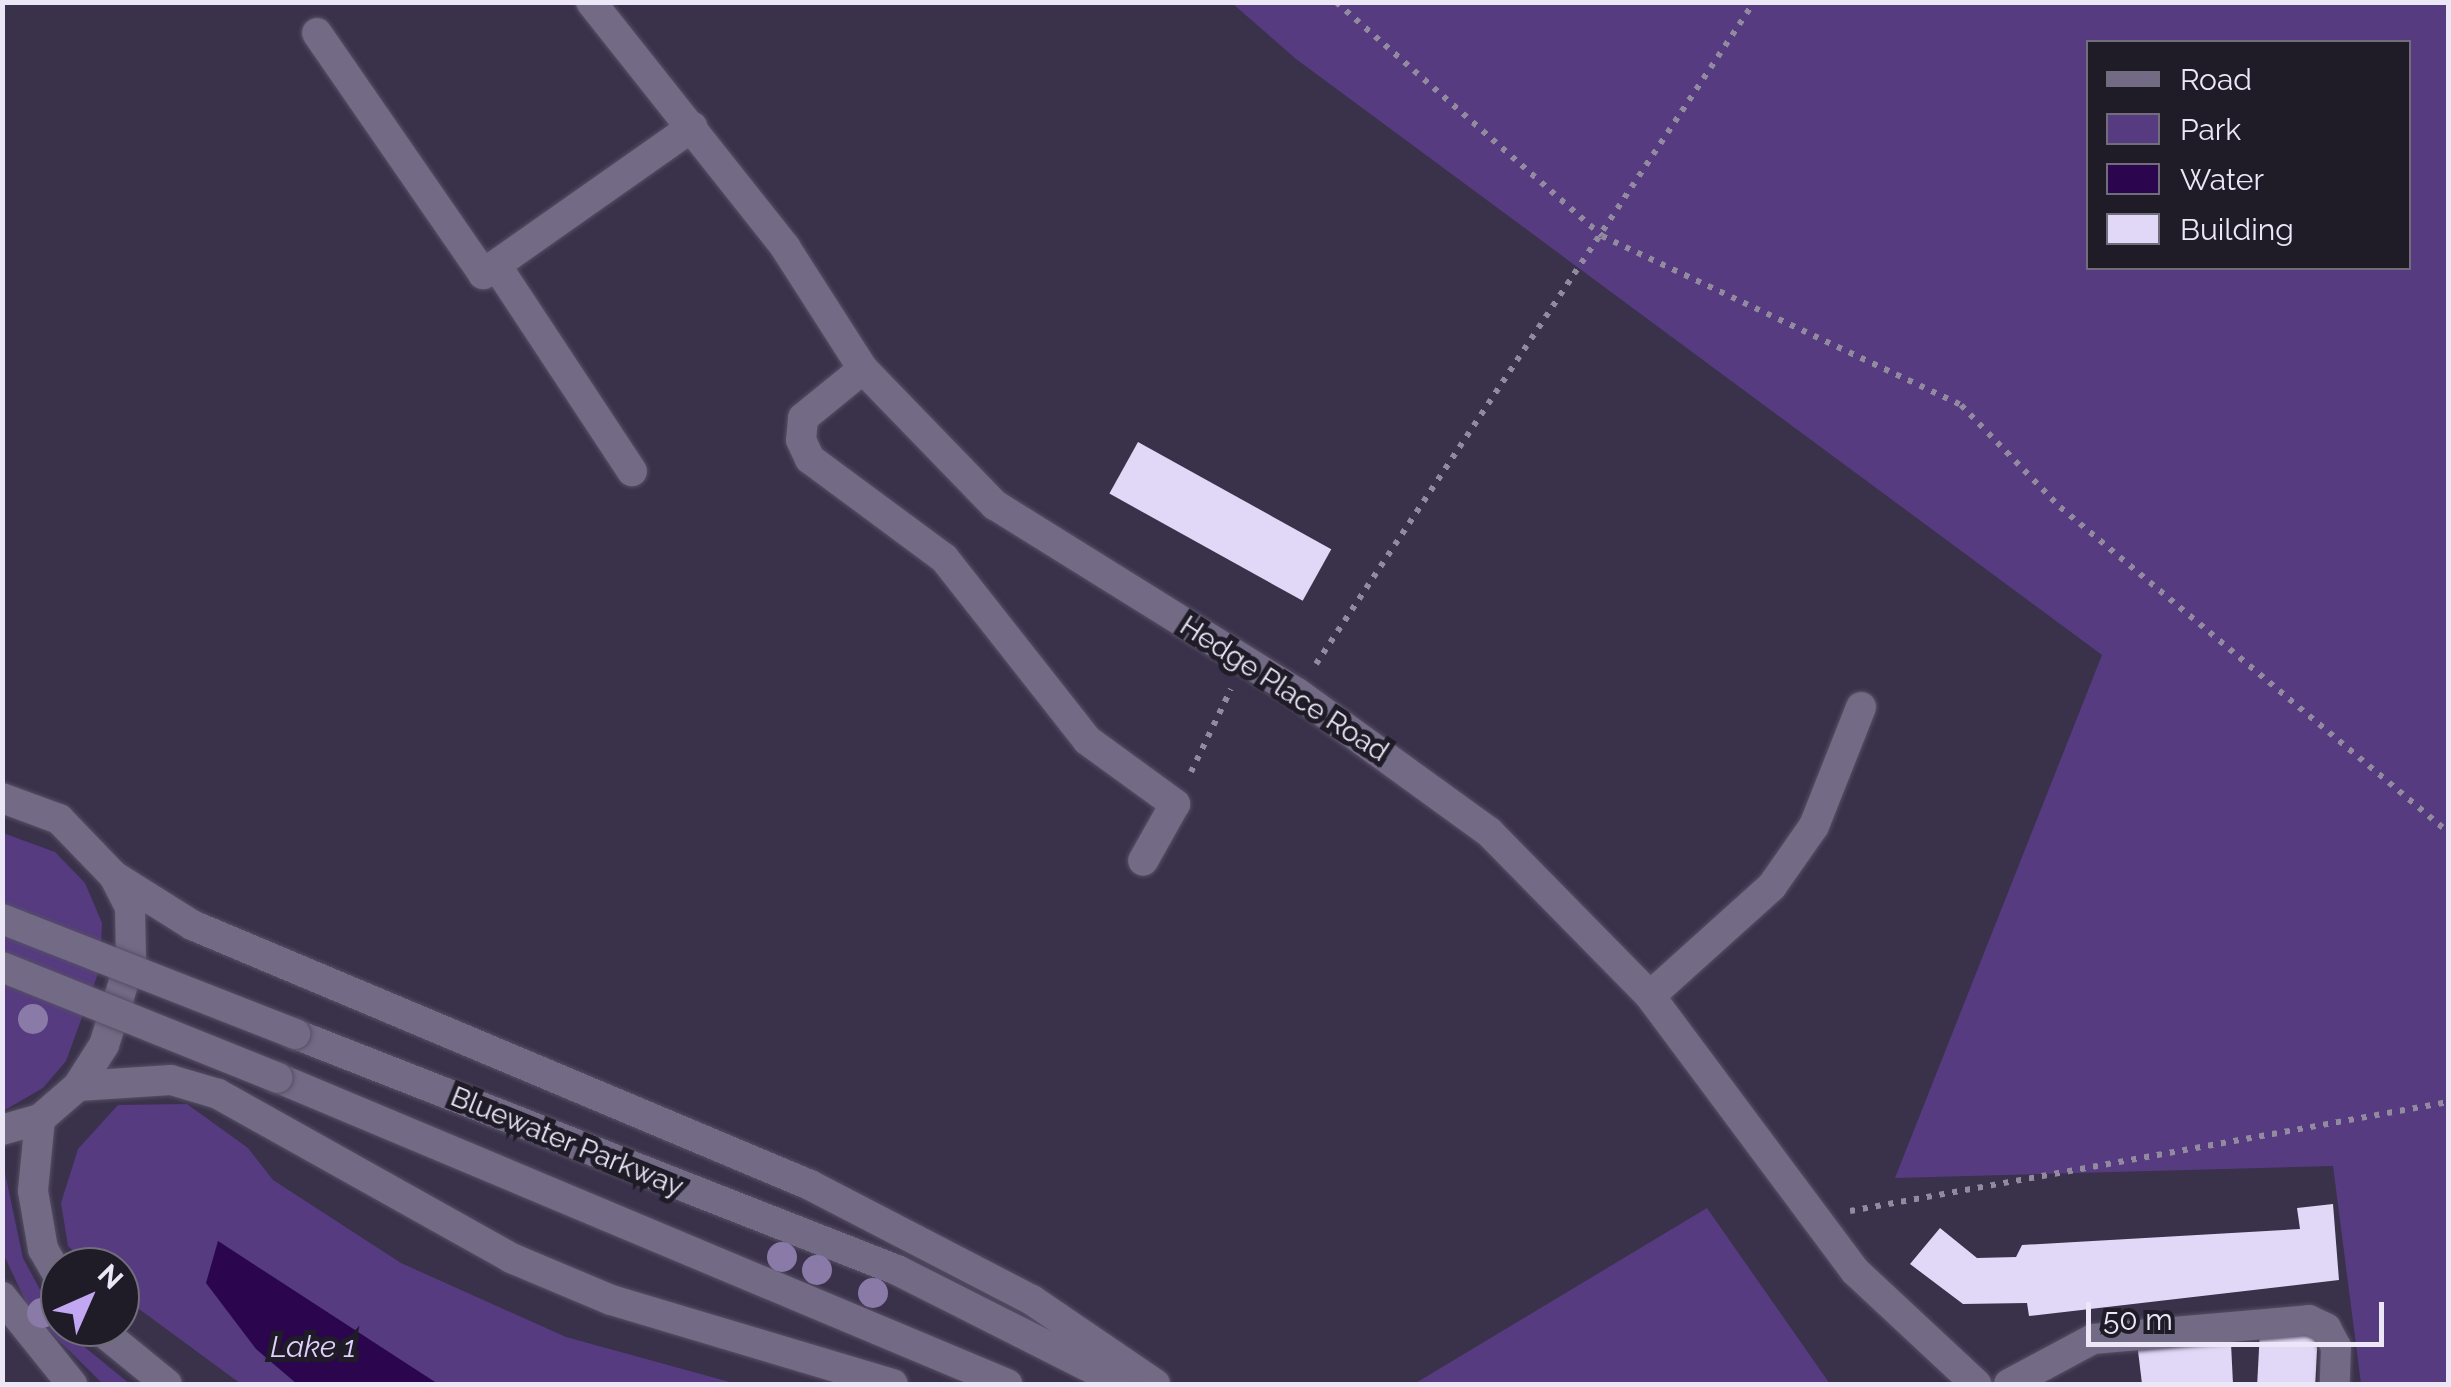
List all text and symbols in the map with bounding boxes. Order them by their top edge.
legend [2086,40,2411,270]
text: Road [2180,62,2252,97]
text: Park [2180,112,2241,147]
text: Water [2180,162,2264,197]
text: Building [2180,212,2294,247]
street label: Hedge Place Road [1174,609,1394,769]
street label: Bluewater Parkway [445,1080,689,1204]
north arrow [40,1247,140,1347]
text: N [91,1258,129,1296]
scale bar [2091,1282,2388,1344]
text: 50 m [2103,1302,2173,1337]
water label: Lake 1 [270,1329,356,1365]

